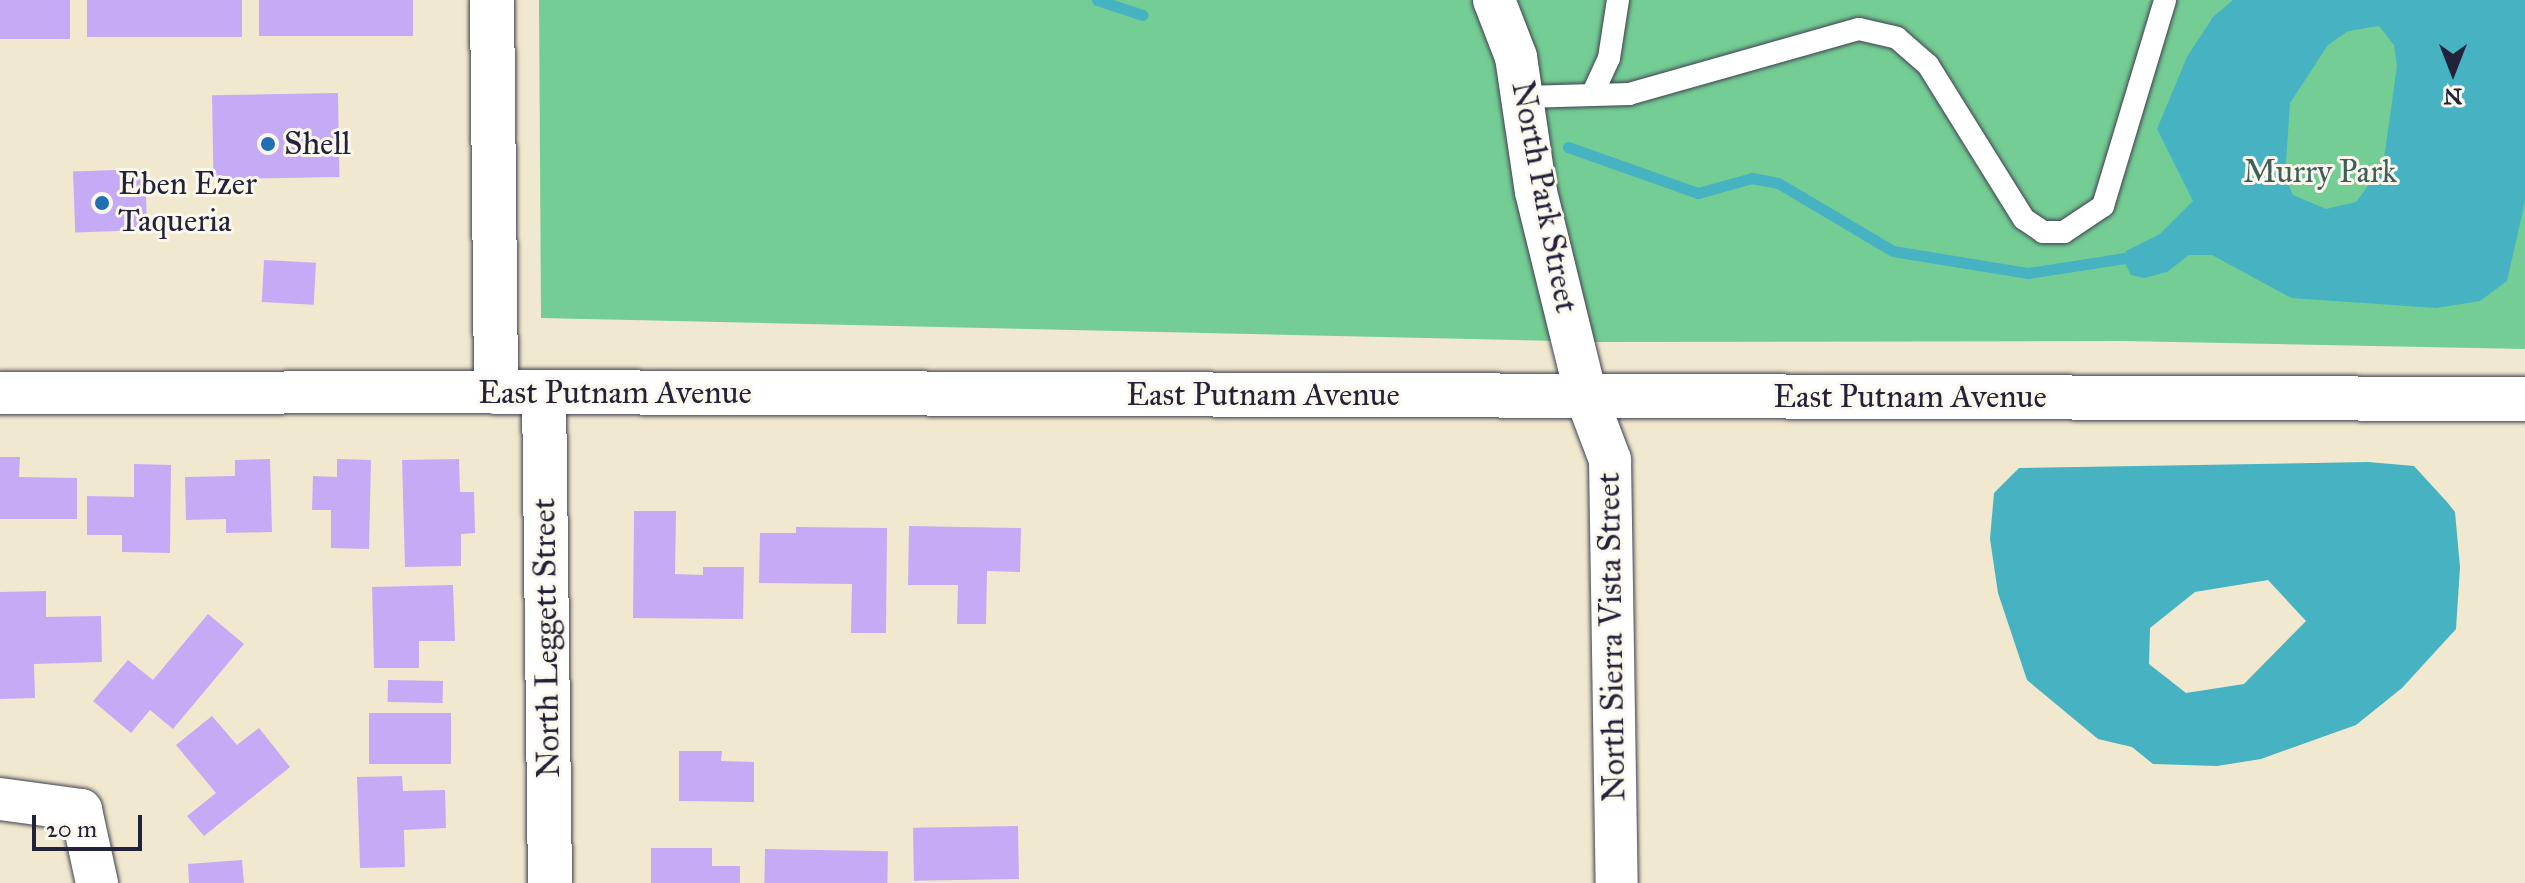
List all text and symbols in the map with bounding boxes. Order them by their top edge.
north arrow [2413,32,2493,112]
street label: North Park Street [1503,78,1585,316]
text: N [2444,83,2462,110]
place label: Shell [284,125,351,163]
marker: Shell [259,135,277,153]
park label: Murry Park [2243,153,2397,191]
place label: Eben Ezer Taqueria [118,166,257,241]
marker: Eben Ezer Taqueria [93,194,111,212]
street label: East Putnam Avenue [478,374,752,412]
street label: East Putnam Avenue [1126,376,1400,414]
street label: East Putnam Avenue [1773,378,2047,416]
street label: North Sierra Vista Street [1590,472,1634,802]
street label: North Leggett Street [525,498,569,778]
scale bar [36,799,146,849]
text: 20 m [46,814,97,844]

